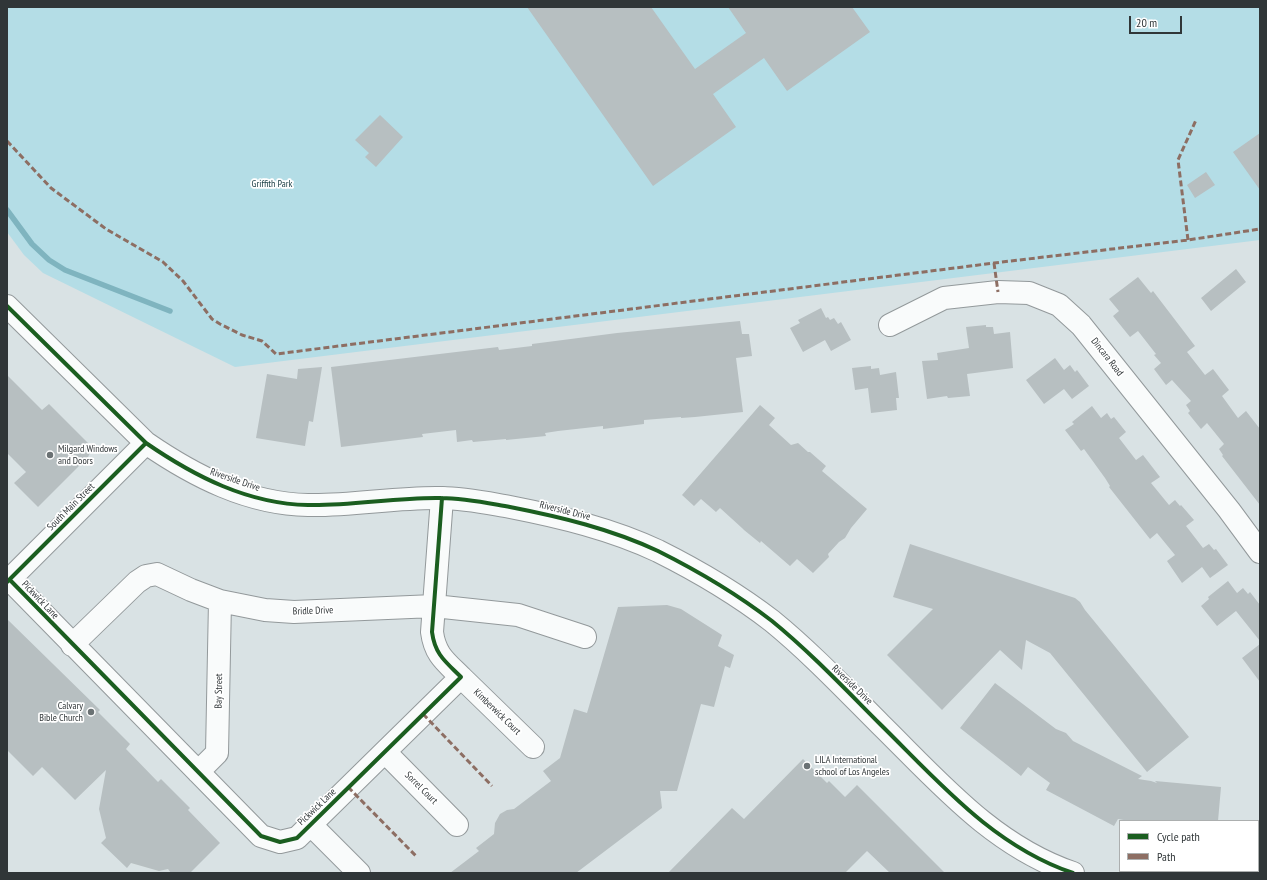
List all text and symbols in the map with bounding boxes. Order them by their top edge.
scale bar [1131,8,1184,34]
text: 20 m [1136,15,1157,30]
park label: Griffith Park [252,178,292,190]
street label: Dincara Road [1088,335,1126,379]
place label: Milgard Windows and Doors [58,443,117,466]
marker: Milgard Windows and Doors [45,450,55,460]
street label: Riverside Drive [208,466,262,494]
street label: South Main Street [45,481,97,533]
street label: Riverside Drive [538,499,592,523]
street label: Pickwick Lane [19,578,61,622]
street label: Bridle Drive [292,604,334,618]
street label: Riverside Drive [829,663,875,707]
street label: Bay Street [213,673,225,709]
street label: Kimberwick Court [471,686,523,738]
place label: Calvary Bible Church [39,700,83,724]
marker: Calvary Bible Church [86,707,96,717]
place label: LILA International school of Los Angeles [815,754,889,778]
marker: LILA International school of Los Angeles [802,761,812,771]
street label: Sorrel Court [402,769,440,807]
street label: Pickwick Lane [295,786,339,828]
legend [1119,820,1259,872]
text: Cycle path [1157,829,1200,844]
text: Path [1157,849,1175,864]

